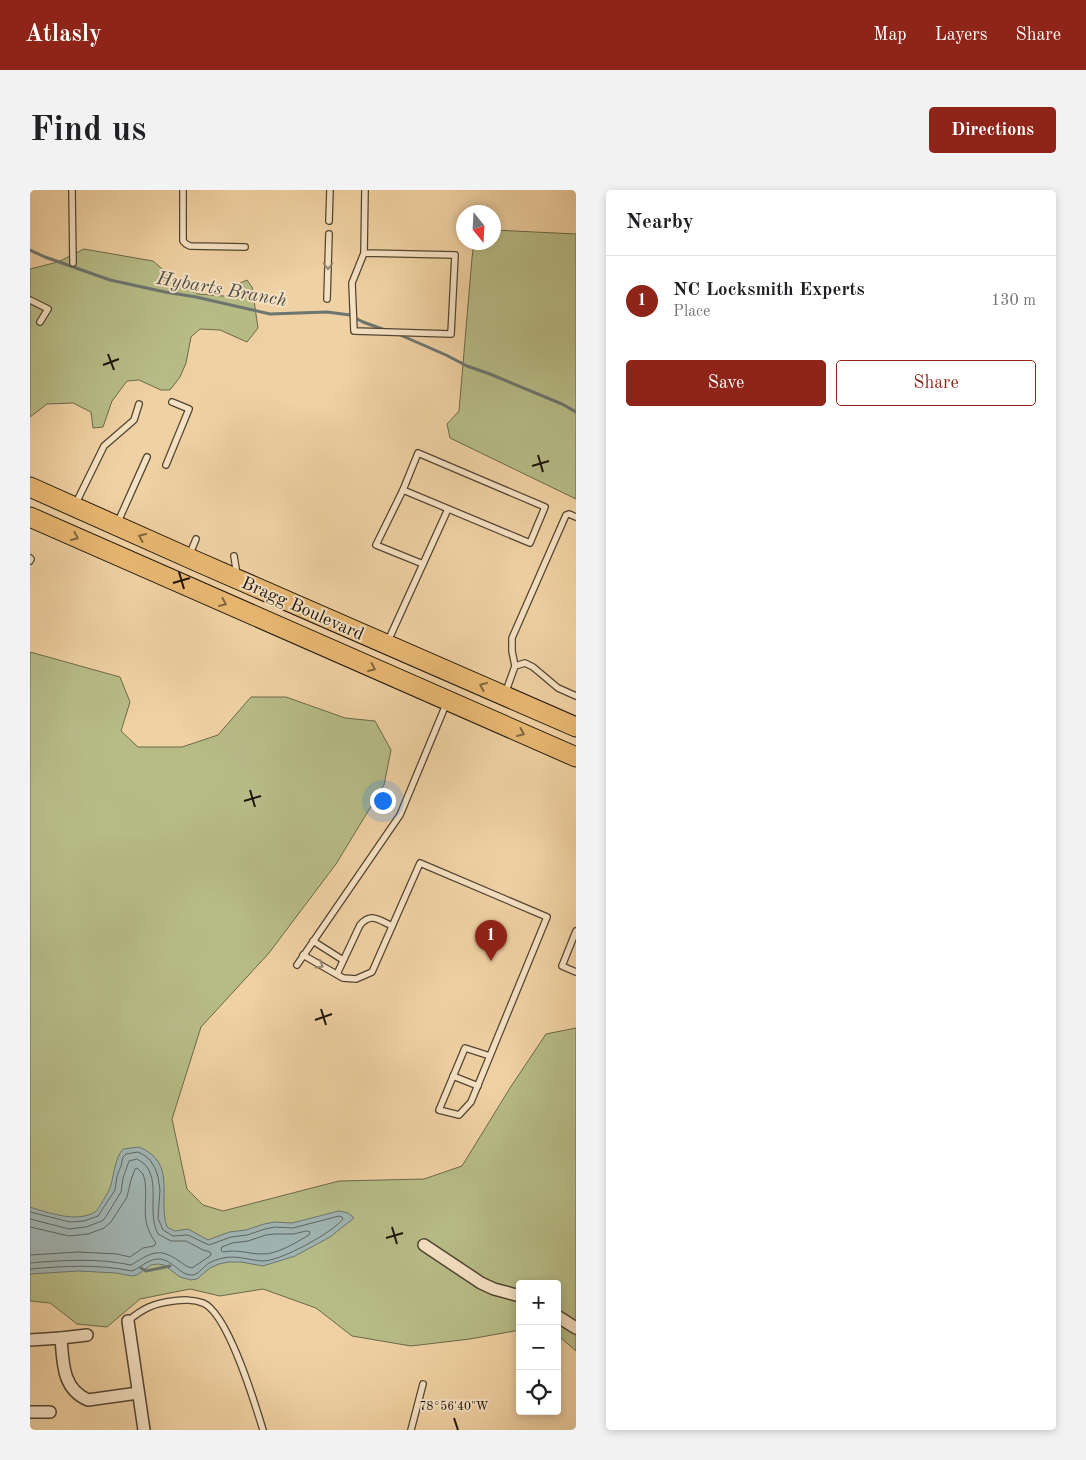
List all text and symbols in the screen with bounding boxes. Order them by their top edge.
text: Atlasly [25,23,102,47]
text: Map [873,26,907,44]
text: Layers [935,26,987,44]
text: Share [1015,26,1061,44]
button: Directions [929,107,1056,153]
text: Find us [30,113,146,148]
north arrow [456,205,501,250]
text: Nearby [626,212,694,233]
one-way arrow [323,263,333,271]
water label: Hybarts Branch [154,269,288,311]
text: NC Locksmith Experts [673,281,865,300]
text: 1 [637,293,647,309]
text: 130 m [991,293,1036,309]
text: Place [673,304,710,320]
button: Save [626,360,826,406]
button: Share [836,360,1036,406]
one-way arrow [70,531,79,541]
one-way arrow [138,533,147,543]
street label: Bragg Boulevard [239,574,367,644]
one-way arrow [218,596,227,607]
one-way arrow [367,661,376,672]
one-way arrow [479,682,488,693]
one-way arrow [516,726,525,737]
your location [370,788,396,814]
pin: 1 [475,920,507,961]
one-way arrow [315,958,324,968]
map controls [516,1280,561,1415]
button: + [516,1280,561,1325]
button: − [516,1325,561,1370]
button: locate [516,1370,561,1415]
text: 78°56'40"W [419,1400,489,1413]

